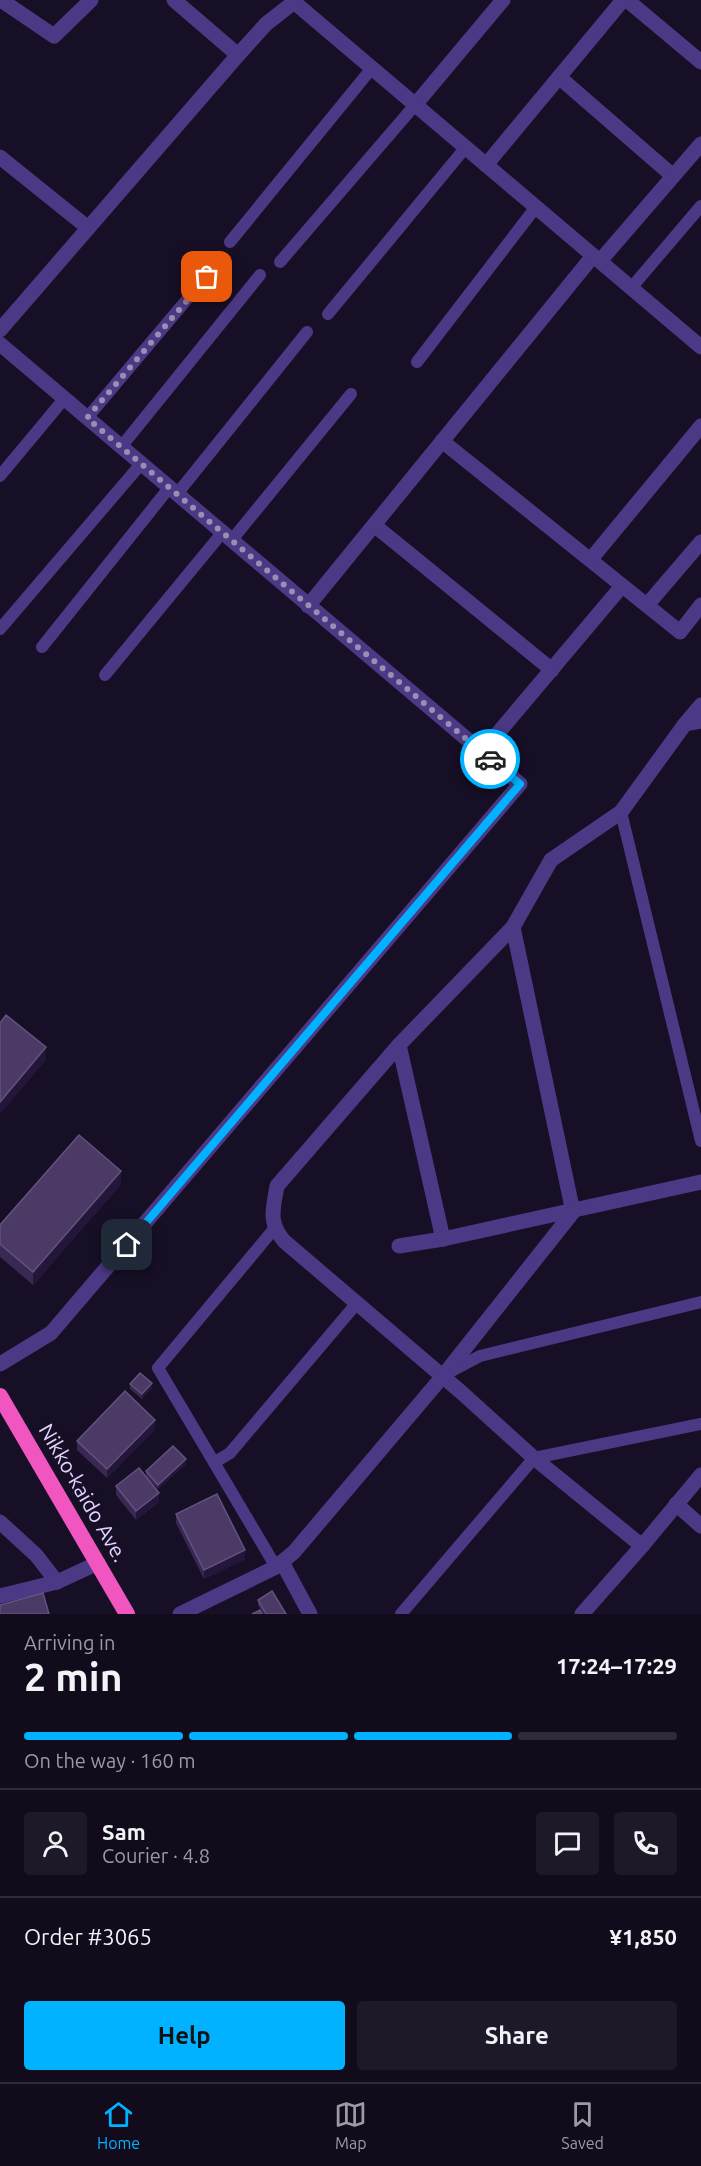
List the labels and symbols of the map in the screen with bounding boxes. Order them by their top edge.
pin [181,251,232,302]
courier [460,729,520,789]
pin [101,1219,152,1270]
street label: Nikko-kaido Ave. [35,1419,133,1566]

